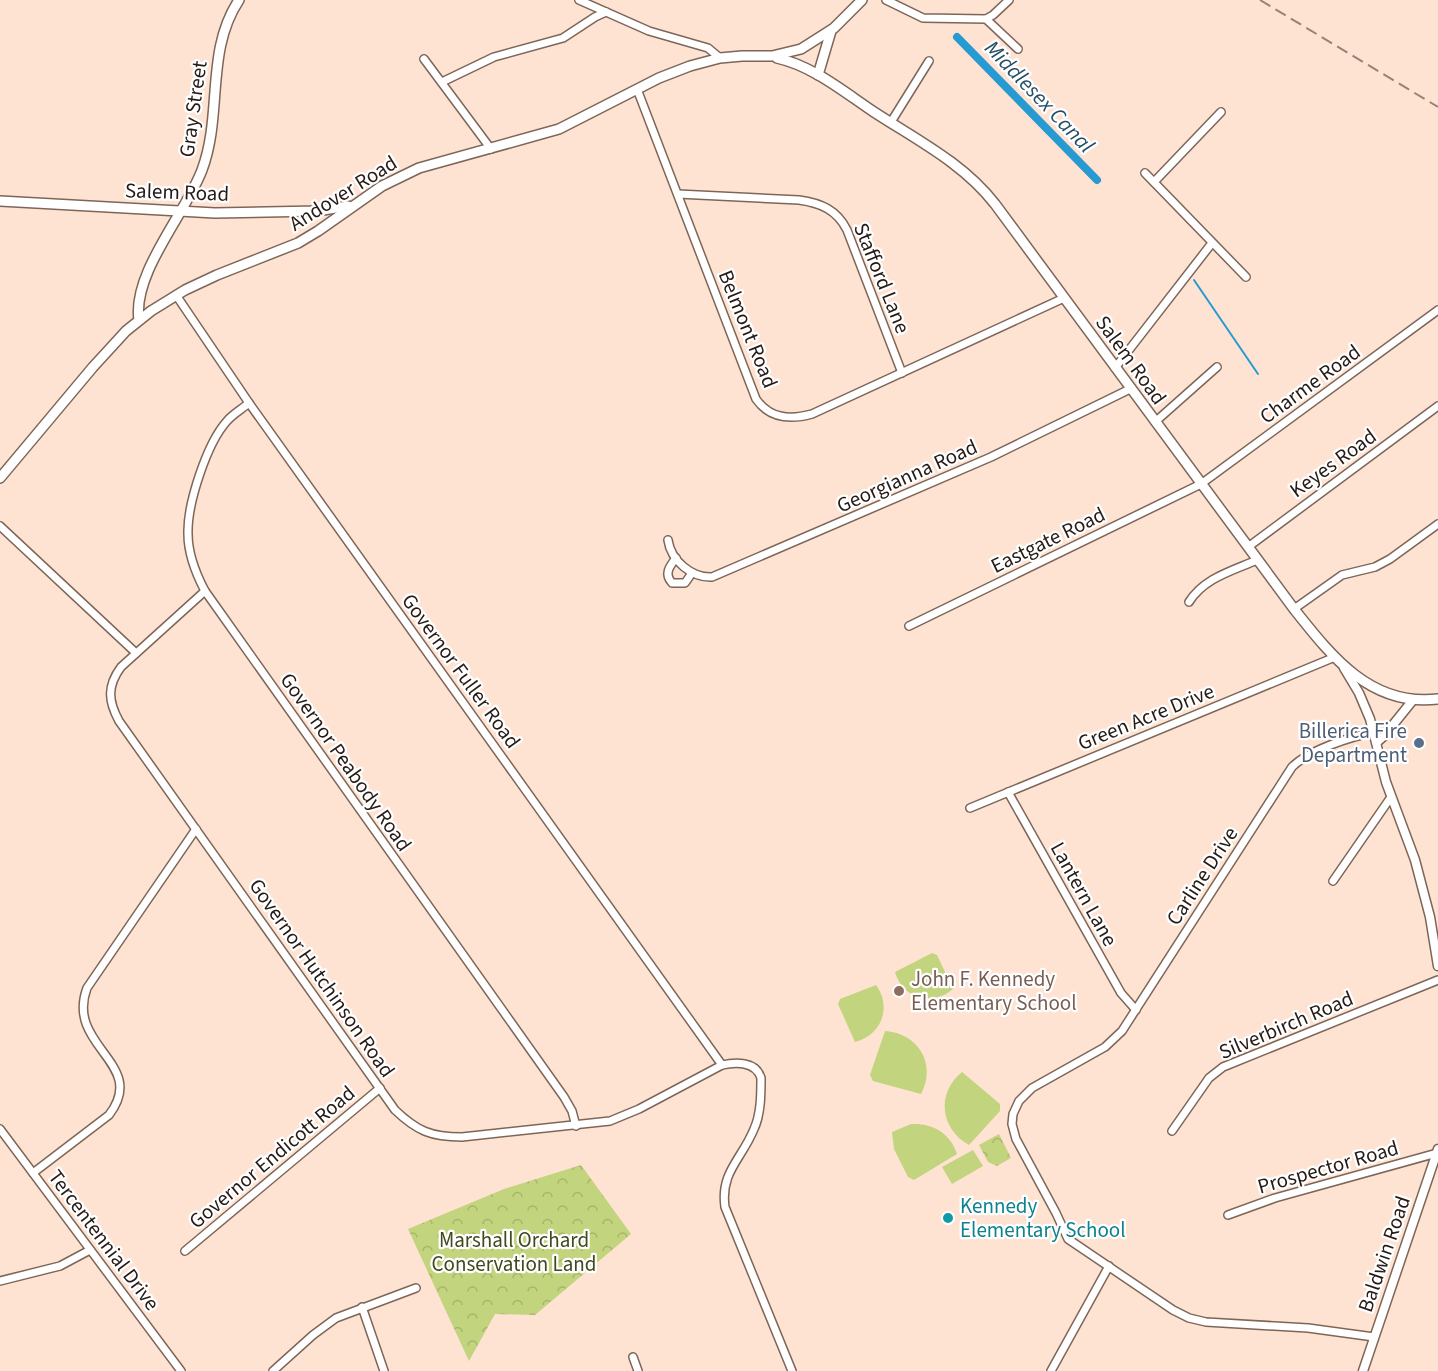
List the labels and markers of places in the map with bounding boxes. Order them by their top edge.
place label: Billerica Fire Department [1299,716,1407,770]
marker: Billerica Fire Department [1412,736,1426,750]
place label: John F. Kennedy Elementary School [911,964,1077,1018]
marker: John F. Kennedy Elementary School [892,984,906,998]
place label: Kennedy Elementary School [960,1191,1126,1245]
marker: Kennedy Elementary School [941,1211,955,1225]

